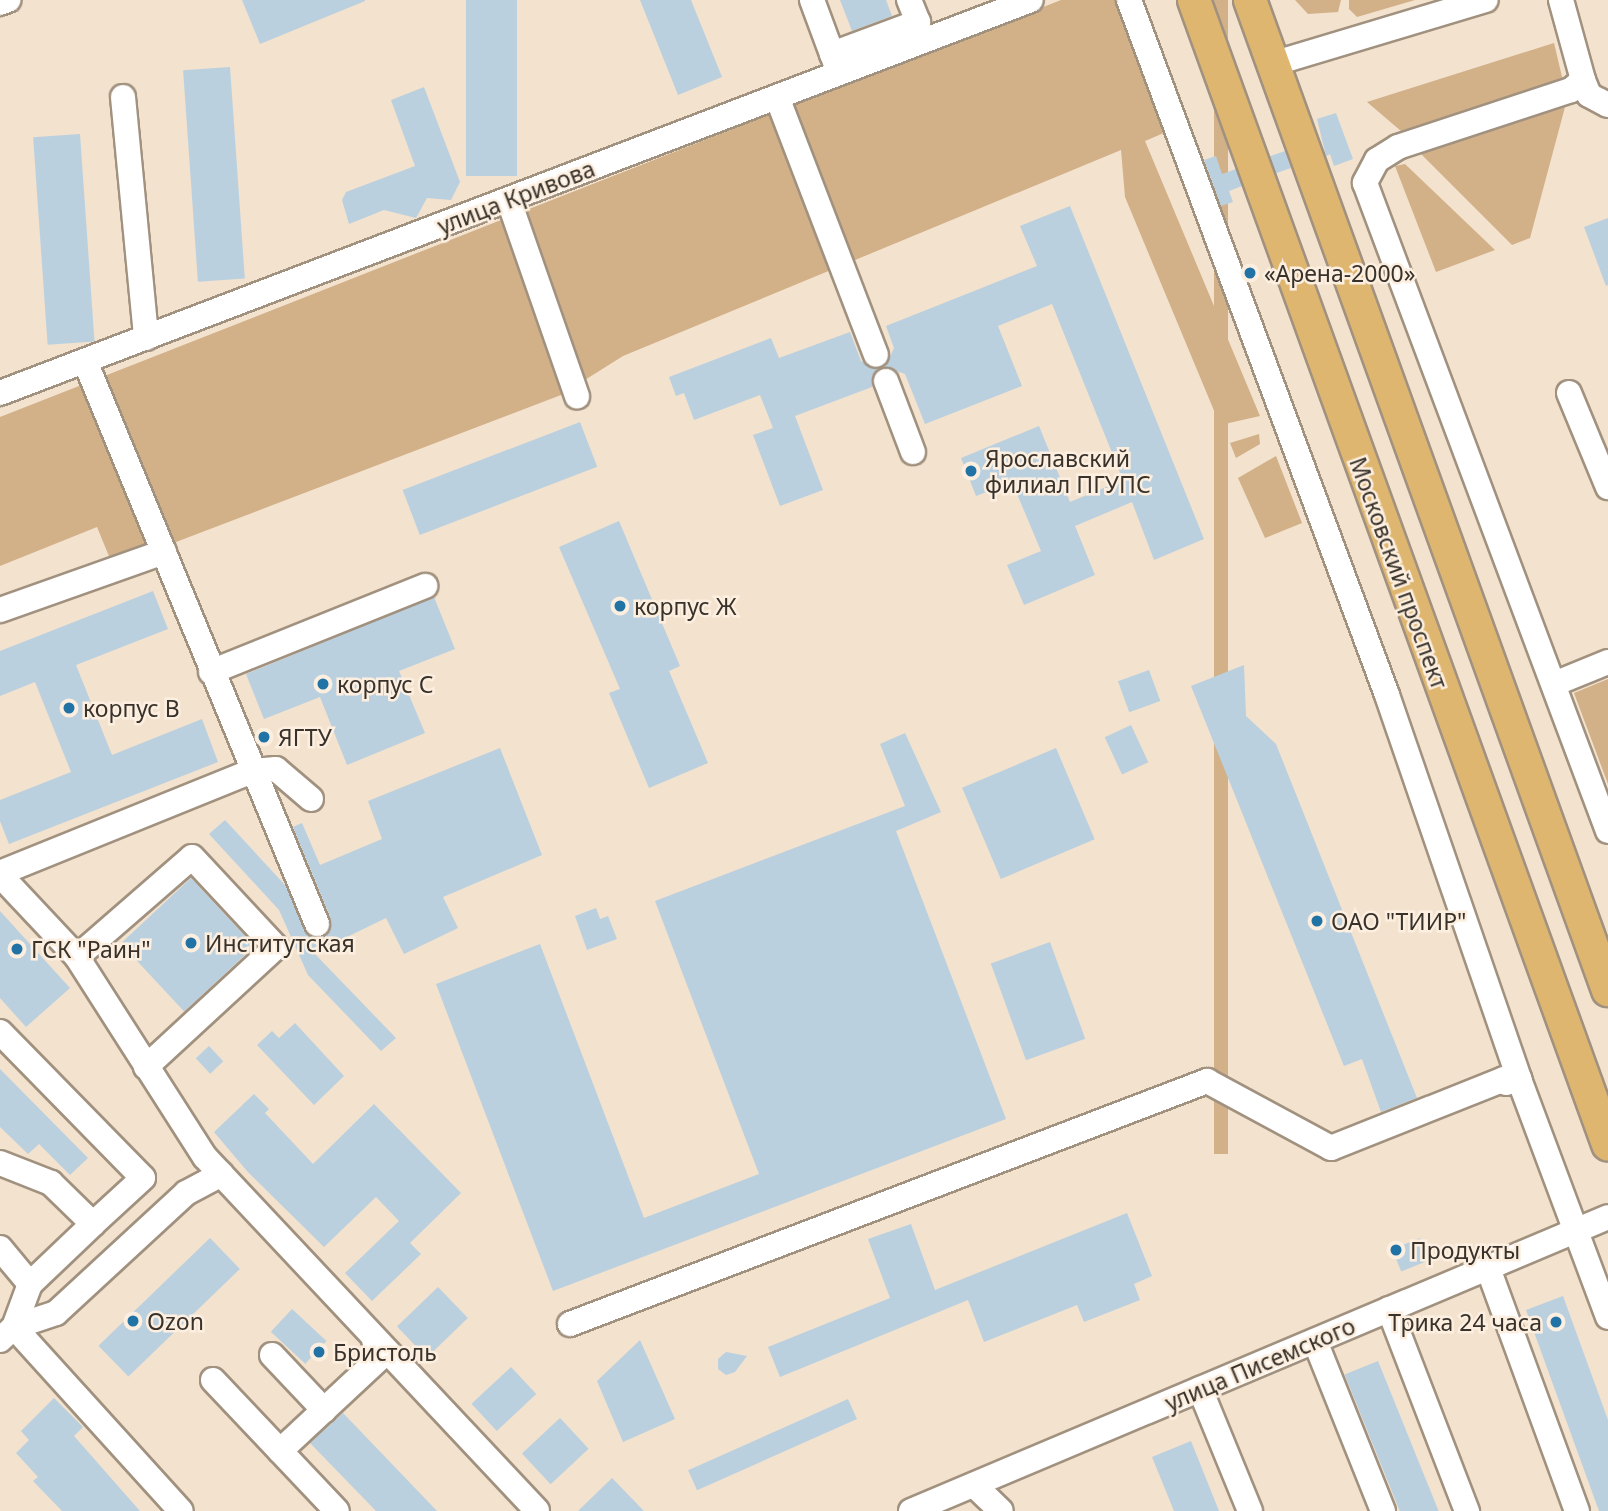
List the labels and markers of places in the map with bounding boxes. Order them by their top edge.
place label: «Арена-2000» [1264,259,1415,287]
marker: «Арена-2000» [1242,265,1258,281]
place label: Ярославский филиал ПГУПС [985,444,1151,498]
marker: Ярославский филиал ПГУПС [963,463,979,479]
place label: корпус Ж [634,592,736,620]
marker: корпус Ж [612,598,628,614]
place label: корпус С [337,670,433,698]
marker: корпус С [315,676,331,692]
place label: корпус В [83,694,180,722]
marker: корпус В [61,700,77,716]
place label: ЯГТУ [278,723,332,751]
marker: ЯГТУ [256,729,272,745]
place label: ОАО "ТИИР" [1331,907,1466,935]
marker: ОАО "ТИИР" [1309,913,1325,929]
place label: Институтская [205,929,355,957]
place label: ГСК "Раин" [31,935,151,963]
marker: Институтская [183,935,199,951]
marker: ГСК "Раин" [9,941,25,957]
place label: Продукты [1410,1236,1520,1264]
marker: Продукты [1388,1242,1404,1258]
place label: Ozon [147,1307,204,1335]
place label: Трика 24 часа [1388,1308,1542,1336]
marker: Ozon [125,1313,141,1329]
marker: Трика 24 часа [1548,1314,1564,1330]
place label: Бристоль [333,1338,437,1366]
marker: Бристоль [311,1344,327,1360]

